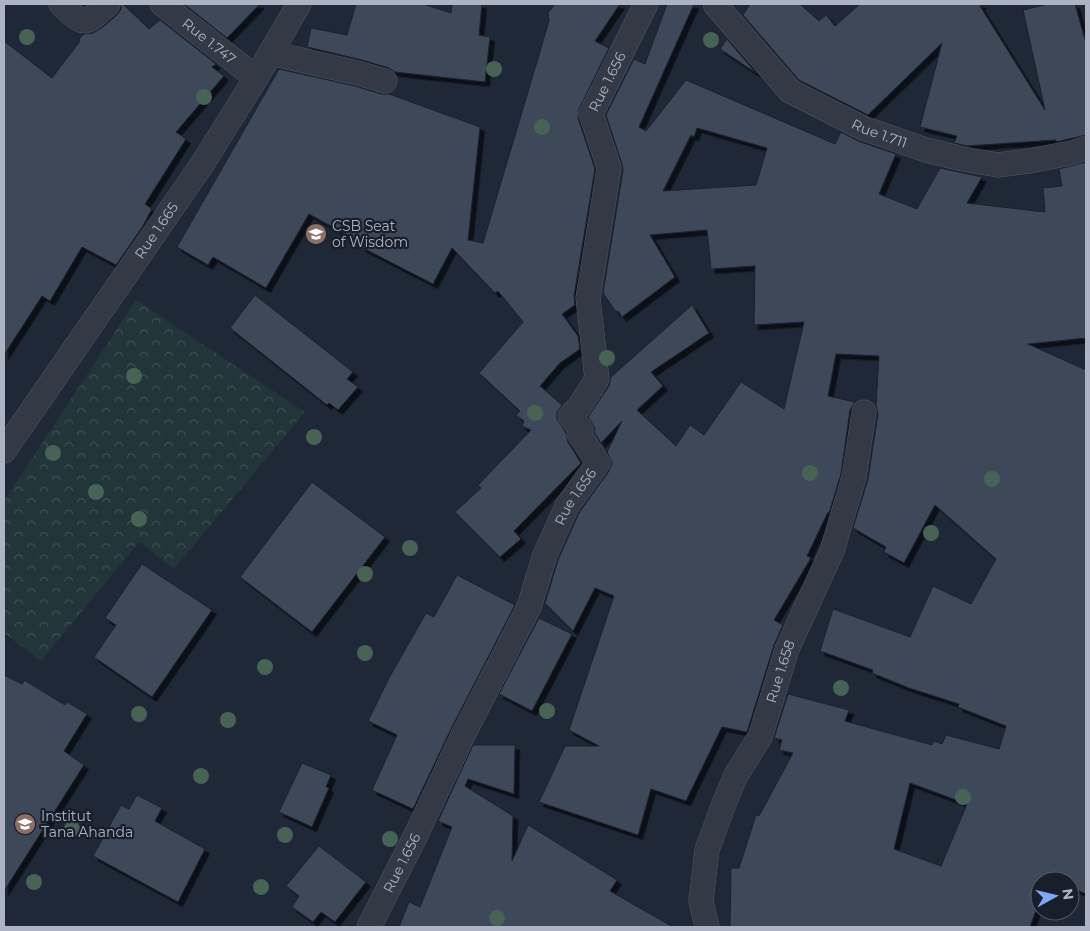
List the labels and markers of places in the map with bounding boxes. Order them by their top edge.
place label: CSB Seat of Wisdom [332,217,408,251]
school or university icon: CSB Seat of Wisdom [304,222,328,246]
place label: Institut Tana Ahanda [41,807,133,841]
school or university icon: Institut Tana Ahanda [13,812,37,836]

